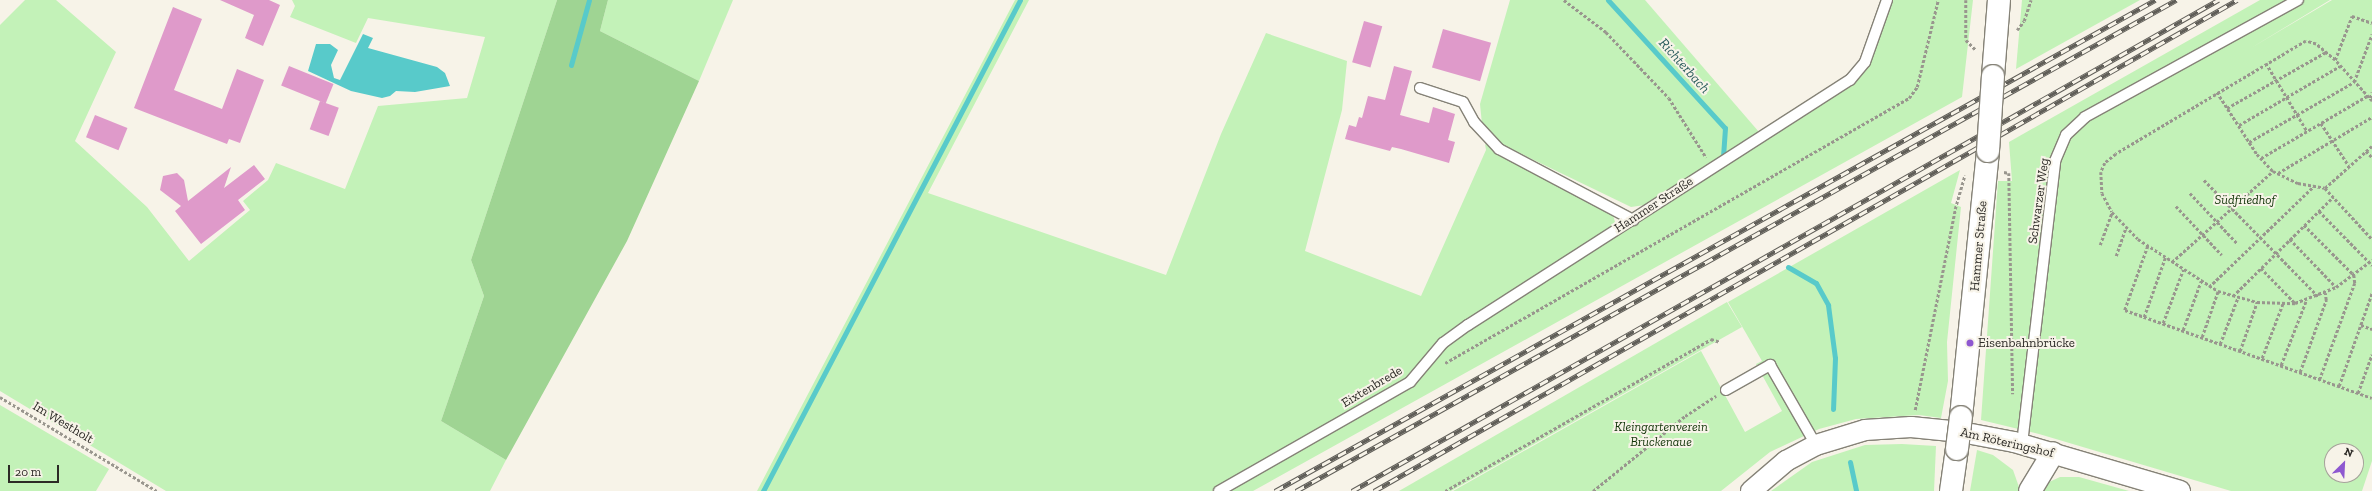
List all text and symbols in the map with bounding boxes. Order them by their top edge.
water label: Richterbach [1655,35,1713,97]
street label: Schwarzer Weg [2025,157,2053,245]
street label: Hammer Straße [1612,174,1696,236]
park label: Südfriedhof [2214,192,2276,208]
street label: Hammer Straße [1967,200,1991,292]
place label: Eisenbahnbrücke [1978,335,2075,351]
marker: Eisenbahnbrücke [1965,338,1975,348]
street label: Eixtenbrede [1339,363,1405,411]
street label: Im Westholt [30,399,96,447]
park label: Kleingartenverein Brückenaue [1614,420,1708,451]
street label: Am Röteringshof [1959,425,2055,461]
north arrow [2324,443,2364,483]
text: N [2342,445,2355,460]
scale bar [10,457,61,483]
text: 20 m [15,465,41,479]

